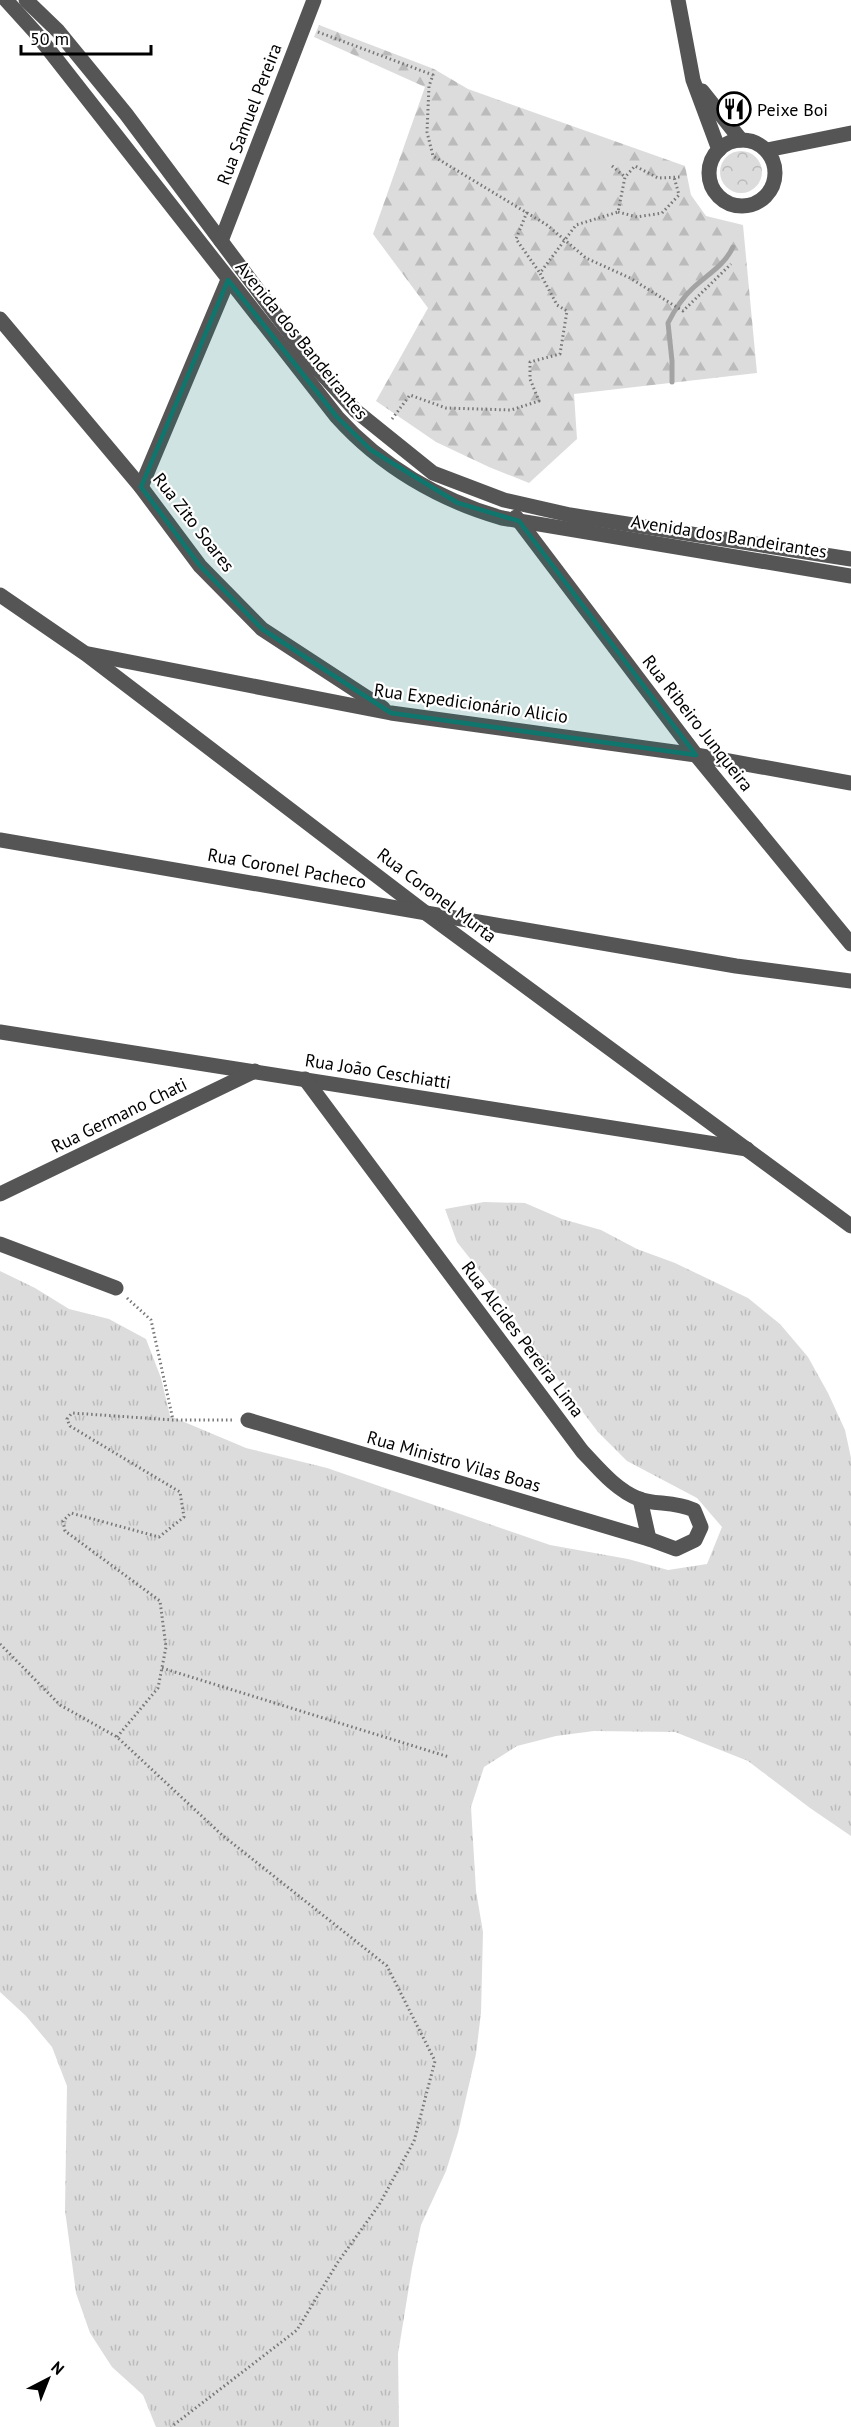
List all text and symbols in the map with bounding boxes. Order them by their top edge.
scale bar [21,18,152,56]
text: 50 m [30,27,69,50]
street label: Rua Samuel Pereira [211,40,287,188]
restaurant icon: Peixe Boi [716,91,752,127]
place label: Peixe Boi [757,98,828,121]
street label: Avenida dos Bandeirantes [231,256,373,424]
street label: Rua Zito Soares [148,468,240,576]
street label: Avenida dos Bandeirantes [630,509,828,563]
street label: Rua Ribeiro Junqueira [638,650,758,796]
street label: Rua Expedicionário Alicio [373,678,569,728]
street label: Rua Coronel Pacheco [206,843,368,893]
street label: Rua Coronel Murta [373,843,501,947]
street label: Rua João Ceschiatti [303,1048,453,1094]
street label: Rua Germano Chati [47,1072,191,1158]
street label: Rua Alcides Pereira Lima [457,1256,589,1422]
street label: Rua Ministro Vilas Boas [364,1425,544,1497]
north arrow [18,2349,78,2409]
text: N [47,2357,69,2379]

